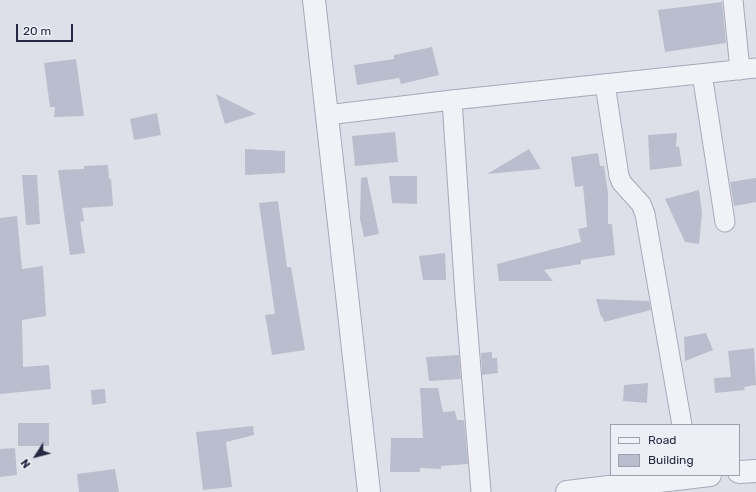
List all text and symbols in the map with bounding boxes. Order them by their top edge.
scale bar [18,16,75,42]
text: 20 m [23,24,51,38]
legend [610,424,740,476]
text: Road [648,433,676,447]
north arrow [16,436,56,476]
text: Building [648,453,694,467]
text: N [18,456,33,470]

